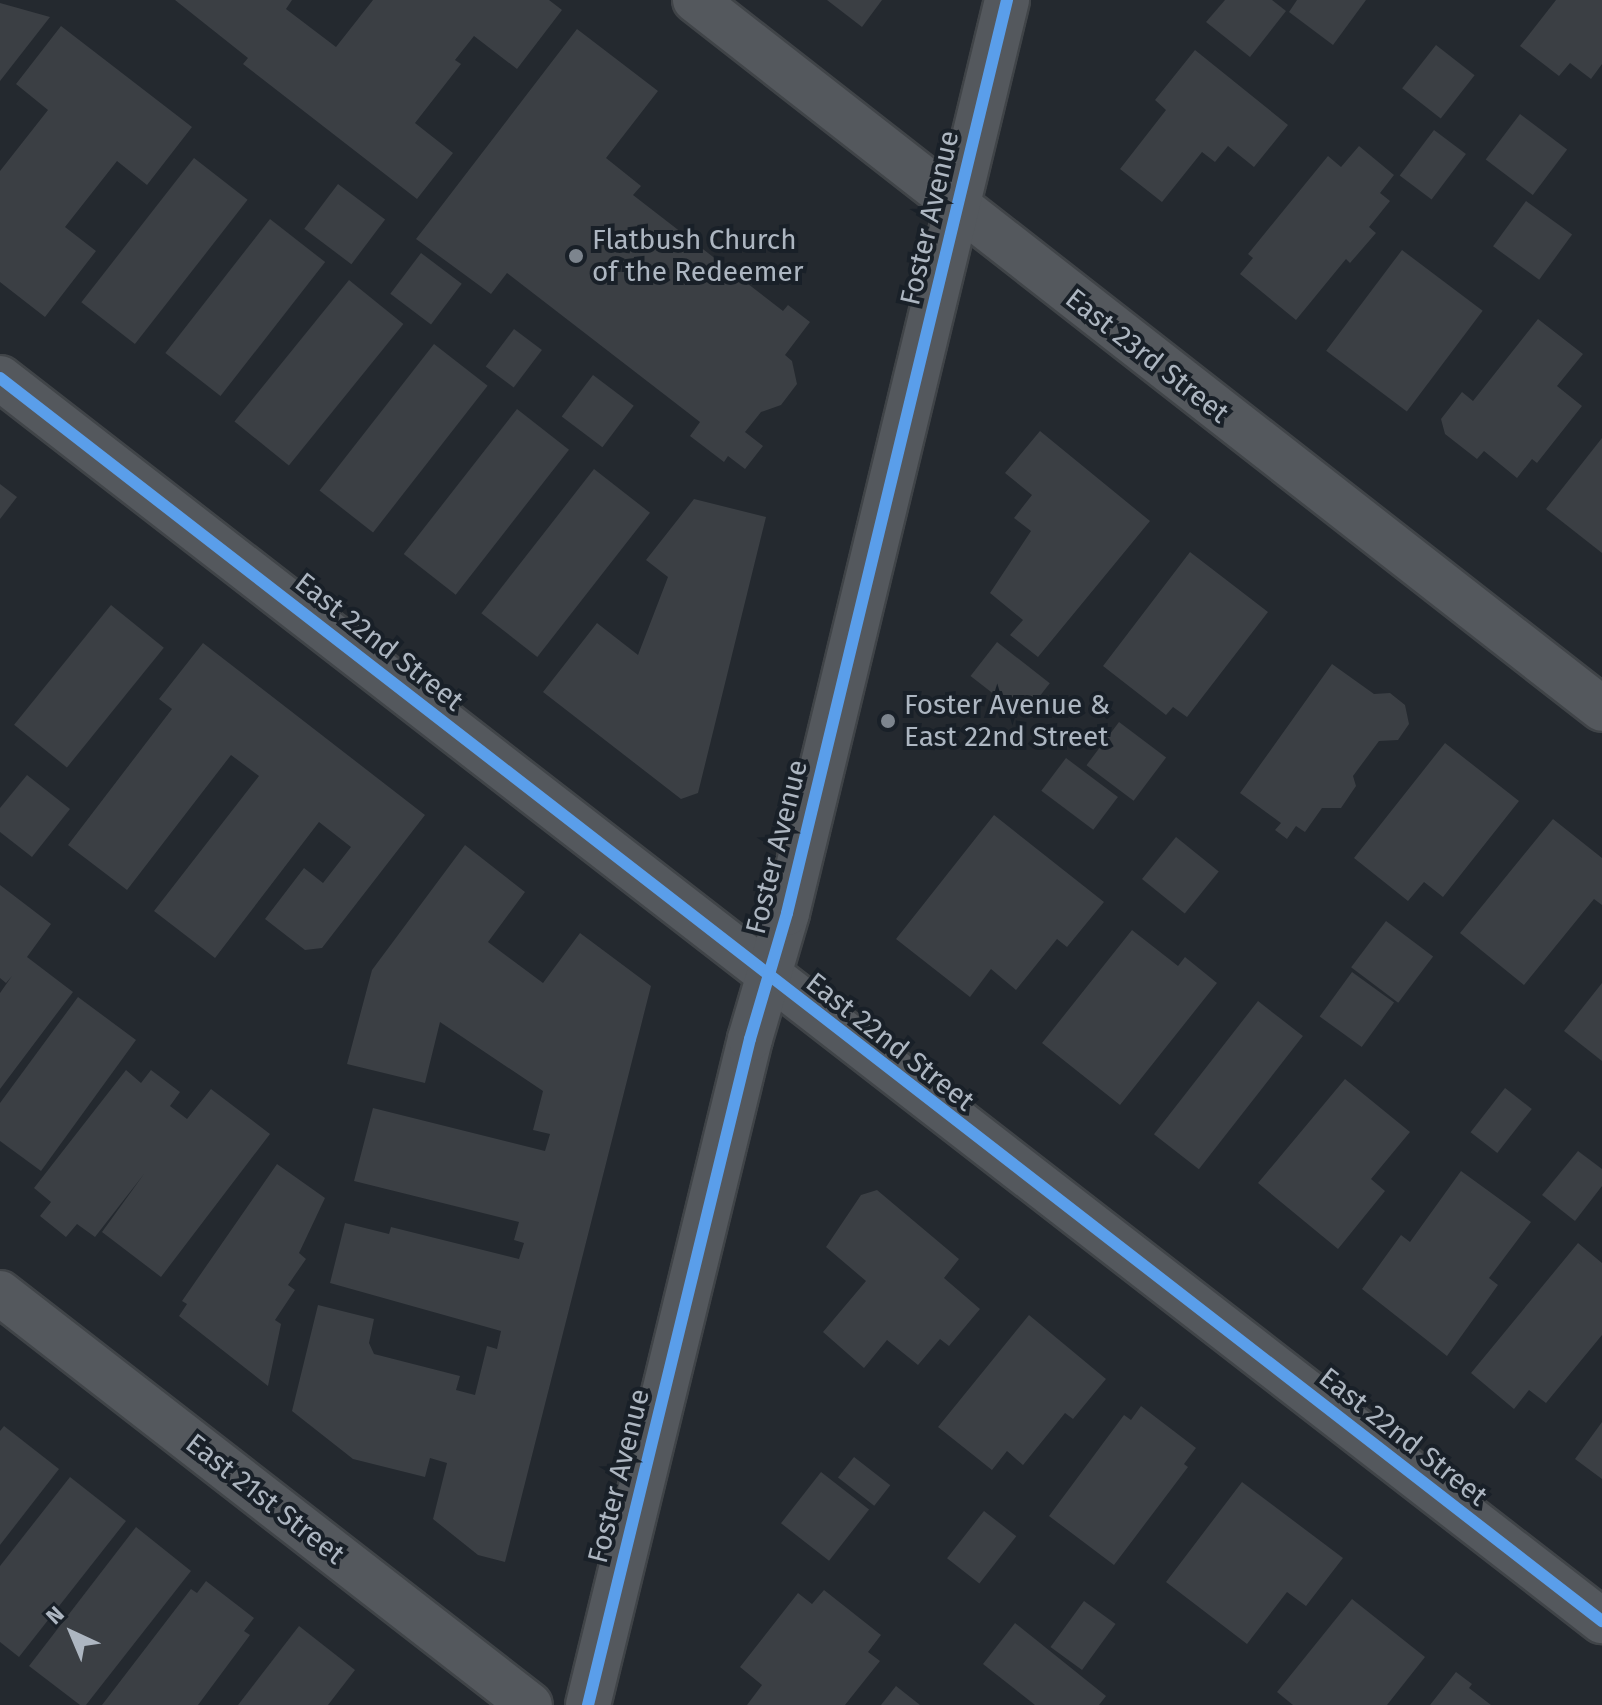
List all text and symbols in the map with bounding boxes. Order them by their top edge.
street label: Foster Avenue [894,127,966,309]
place label: Flatbush Church of the Redeemer [592,223,803,289]
marker: Flatbush Church of the Redeemer [567,247,585,265]
street label: East 23rd Street [1059,282,1235,430]
street label: East 22nd Street [288,566,470,718]
place label: Foster Avenue & East 22nd Street [904,688,1110,754]
marker: Foster Avenue & East 22nd Street [879,712,897,730]
street label: Foster Avenue [739,756,815,938]
street label: East 22nd Street [799,966,981,1118]
street label: East 22nd Street [1312,1361,1494,1513]
street label: Foster Avenue [581,1385,657,1567]
street label: East 21st Street [179,1427,351,1571]
north arrow [32,1593,112,1673]
text: N [40,1601,70,1630]

